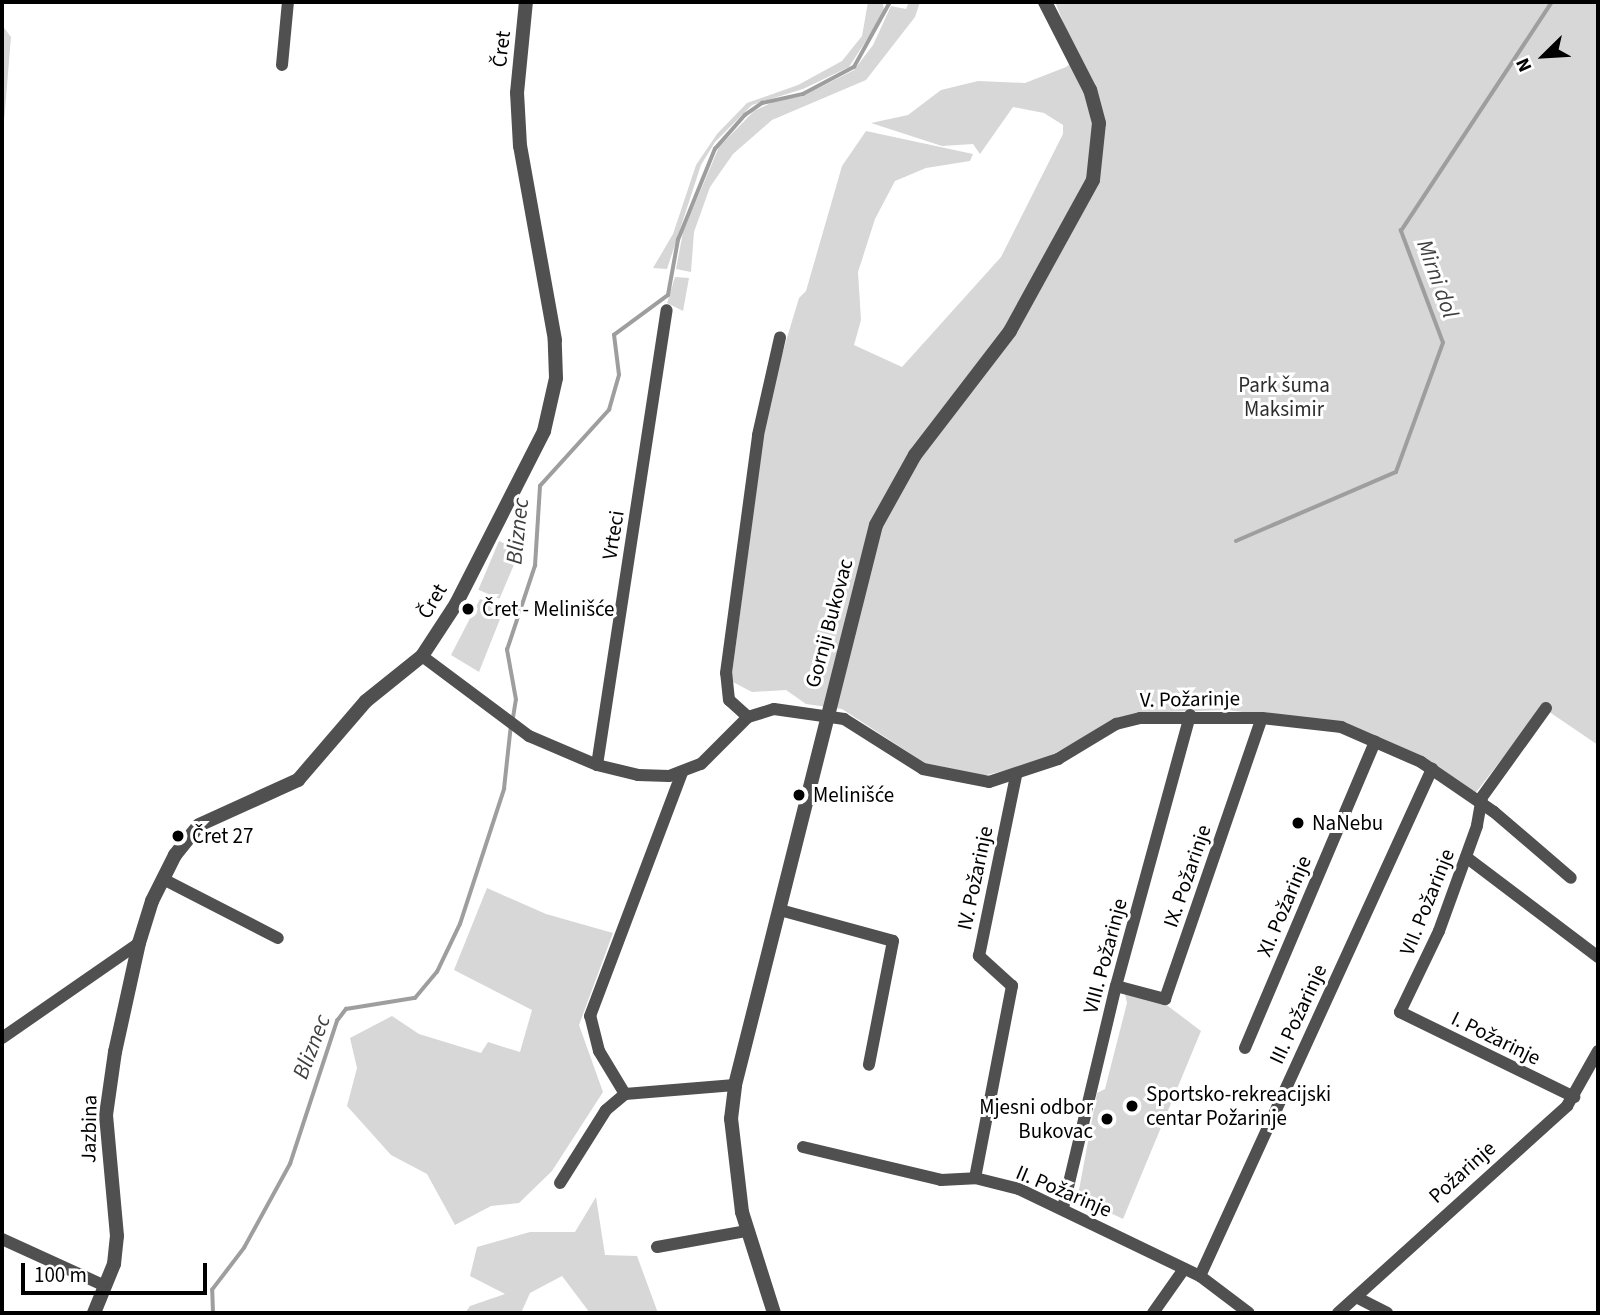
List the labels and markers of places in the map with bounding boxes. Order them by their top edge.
place label: Čret - Melinišće [482,596,615,622]
marker: Čret - Melinišće [460,601,476,617]
place label: Melinišće [813,782,894,808]
marker: Melinišće [791,787,807,803]
place label: NaNebu [1312,810,1383,836]
marker: NaNebu [1290,815,1306,831]
place label: Čret 27 [192,823,253,849]
marker: Čret 27 [170,828,186,844]
place label: Sportsko-rekreacijski centar Požarinje [1146,1081,1331,1131]
place label: Mjesni odbor Bukovac [979,1094,1093,1144]
marker: Sportsko-rekreacijski centar Požarinje [1124,1098,1140,1114]
marker: Mjesni odbor Bukovac [1099,1111,1115,1127]

